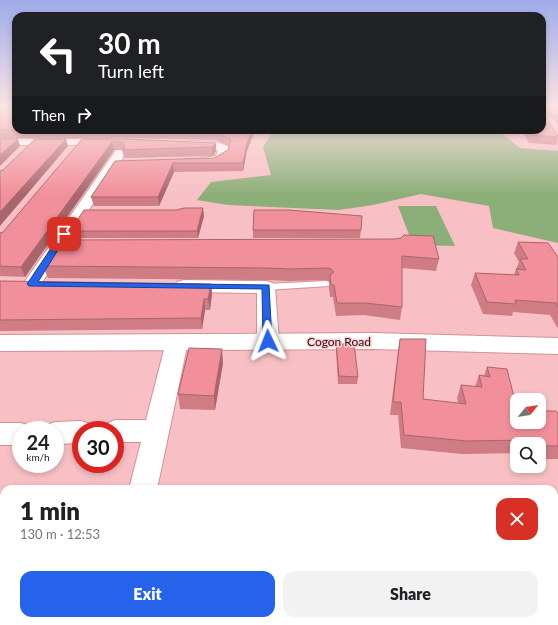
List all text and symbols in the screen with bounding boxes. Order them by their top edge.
text: 30 m [98,26,161,60]
icon: left [32,28,84,80]
text: Turn left [98,60,164,82]
icon: right [73,104,95,126]
text: Then [32,106,65,124]
pin [47,217,81,251]
icon: arrive [53,223,75,245]
position arrow [247,320,289,362]
street label: Cogon Road [307,334,371,349]
north arrow [510,393,546,429]
map controls [510,393,546,473]
speed limit sign: 30 [72,421,124,473]
text: 24 [26,430,50,454]
button: search [510,437,546,473]
text: km/h [26,451,50,463]
text: 1 min [20,496,80,525]
button: close [496,498,538,540]
text: 130 m · 12:53 [20,526,100,542]
button: Exit [20,571,275,617]
button: Share [283,571,538,617]

